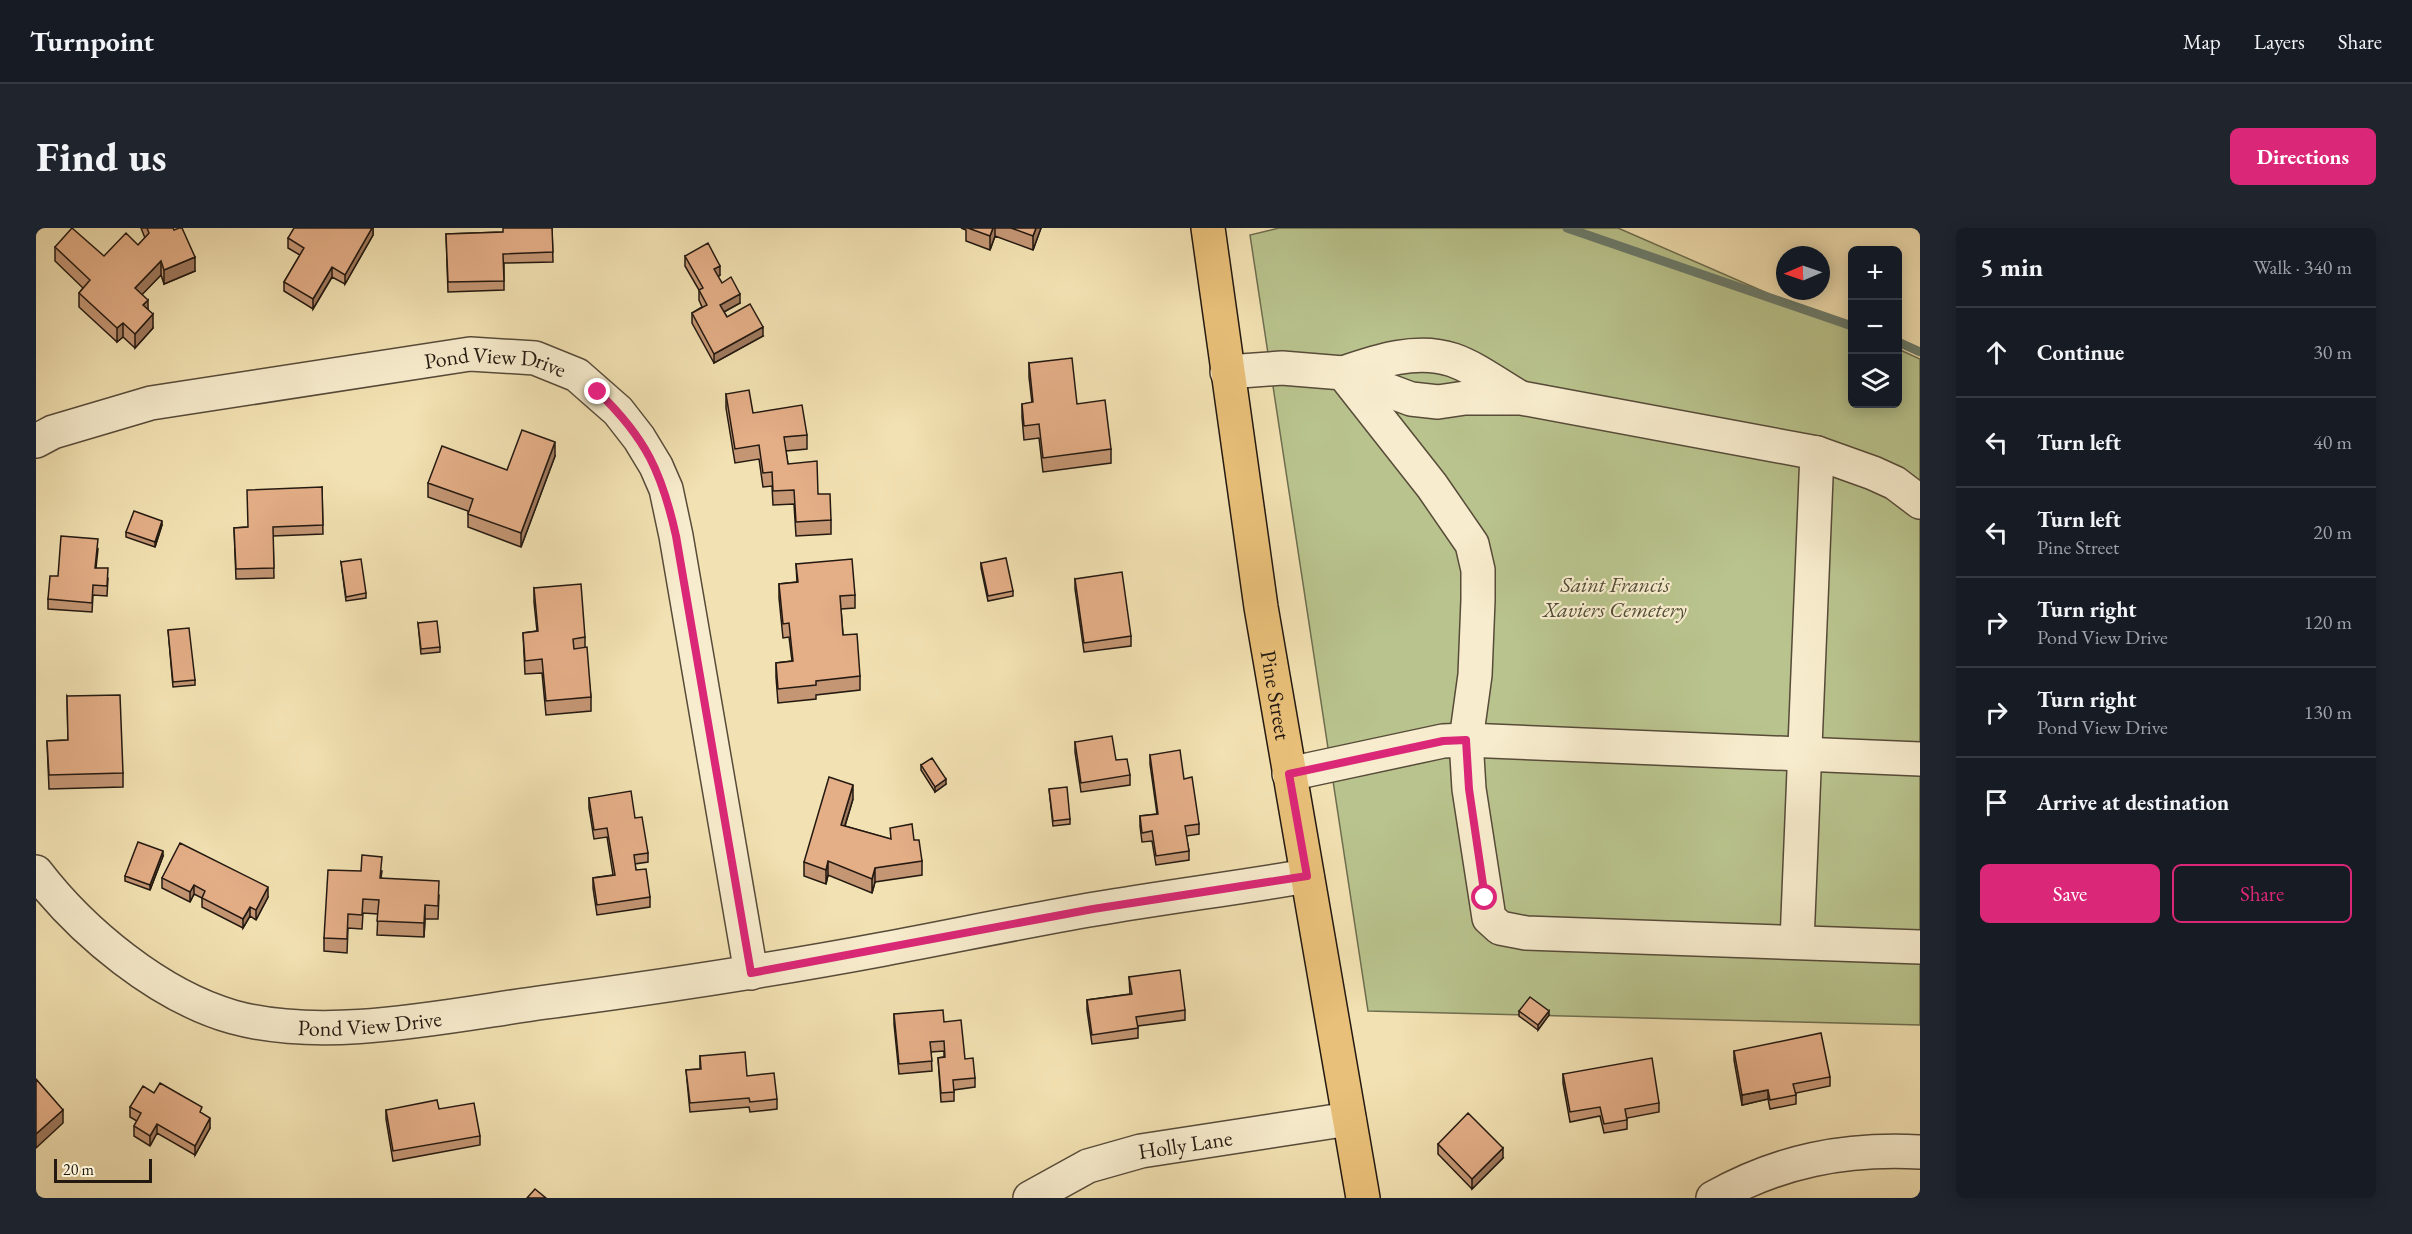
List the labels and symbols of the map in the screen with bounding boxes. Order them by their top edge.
north arrow [1776,246,1830,300]
street label: Pond View Drive [422,340,571,384]
route end [584,378,610,404]
park label: Saint Francis Xaviers Cemetery [1541,570,1687,624]
street label: Pine Street [1254,648,1298,742]
route start [1471,884,1497,910]
street label: Pond View Drive [297,1004,444,1043]
street label: Holly Lane [1136,1123,1235,1166]
scale bar [54,1156,152,1184]

